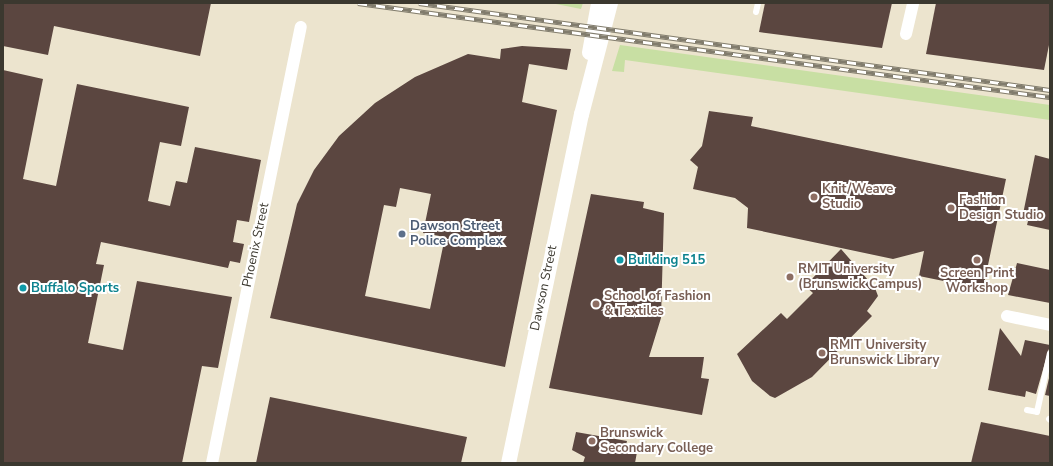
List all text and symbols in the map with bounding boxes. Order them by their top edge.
place label: Knit/Weave Studio [822,182,893,213]
marker: Knit/Weave Studio [809,192,819,202]
place label: Fashion Design Studio [959,193,1044,224]
street label: Phoenix Street [239,201,273,289]
marker: Fashion Design Studio [946,203,956,213]
place label: Dawson Street Police Complex [410,219,503,250]
marker: Dawson Street Police Complex [397,229,407,239]
street label: Dawson Street [527,244,561,332]
place label: Building 515 [628,252,705,268]
marker: Building 515 [615,255,625,265]
marker: Screen Print Workshop [972,255,982,265]
place label: RMIT University (Brunswick Campus) [798,262,922,293]
place label: Screen Print Workshop [940,266,1014,297]
marker: RMIT University (Brunswick Campus) [785,272,795,282]
place label: Buffalo Sports [31,280,119,296]
marker: Buffalo Sports [18,283,28,293]
place label: School of Fashion & Textiles [604,289,711,320]
marker: School of Fashion & Textiles [591,299,601,309]
place label: RMIT University Brunswick Library [830,338,939,369]
marker: RMIT University Brunswick Library [817,348,827,358]
place label: Brunswick Secondary College [600,426,713,457]
marker: Brunswick Secondary College [587,436,597,446]

